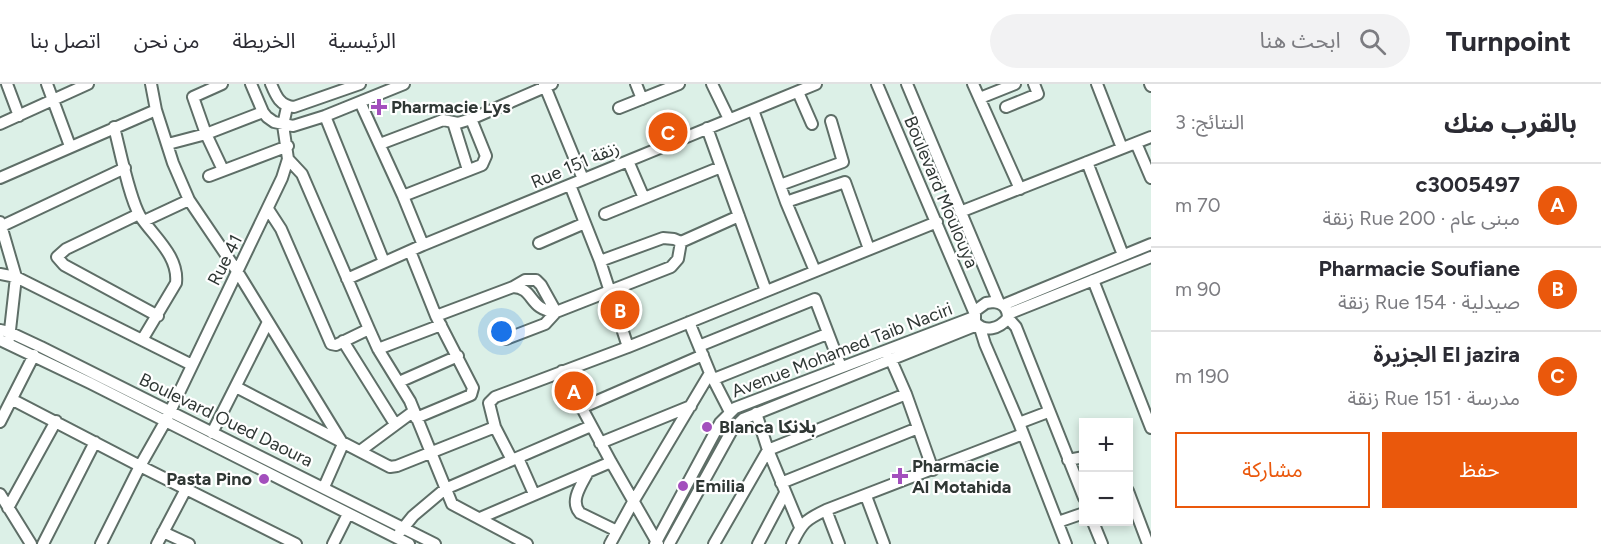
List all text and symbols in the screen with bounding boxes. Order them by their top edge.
search box [990,14,1410,68]
text: Turnpoint [1446,24,1571,58]
icon: search [1356,25,1389,58]
text: ابحث هنا [1259,27,1341,54]
text: اتصل بنا [30,28,101,53]
text: من نحن [134,28,200,53]
text: الخريطة [233,28,296,53]
text: الرئيسية [329,28,396,53]
place label: Pharmacie Lys [391,96,511,118]
marker: Pharmacie Lys [372,100,386,114]
text: بالقرب منك [1444,107,1577,139]
pin: C [648,110,688,154]
text: النتائج: 3 [1175,110,1244,134]
street label: Boulevard Moulouya [899,113,983,271]
street label: Rue 151 زنقة [528,137,622,193]
text: c3005497 [1416,171,1520,198]
text: 70 m [1175,193,1221,217]
text: A [1550,193,1565,217]
text: مبنى عام · Rue 200 زنقة [1323,206,1520,230]
street label: Rue 41 [203,231,247,289]
text: Pharmacie Soufiane [1319,255,1520,282]
text: 90 m [1175,277,1221,301]
text: B [1551,277,1564,301]
pin: B [600,288,640,332]
text: صيدلية · Rue 154 زنقة [1338,290,1520,314]
street label: Avenue Mohamed Taib Naciri [728,298,956,402]
your location [487,317,516,346]
text: El jazira الجزيرة [1373,341,1520,368]
text: 190 m [1175,364,1229,388]
text: C [1550,364,1565,388]
street label: Boulevard Oued Daoura [136,368,316,472]
pin: A [554,368,594,414]
text: مدرسة · Rue 151 زنقة [1348,386,1520,410]
place label: Blanca بلانكا [719,416,817,438]
map controls [1079,418,1133,526]
button: + [1079,418,1133,472]
marker: Blanca بلانكا [700,420,714,434]
button: مشاركة [1175,432,1370,508]
button: حفظ [1382,432,1577,508]
place label: Pharmacie Al Motahida [912,455,1011,498]
place label: Pasta Pino [166,468,252,490]
marker: Pharmacie Al Motahida [893,469,907,483]
marker: Pasta Pino [257,472,271,486]
button: − [1079,472,1133,526]
place label: Emilia [695,475,745,497]
marker: Emilia [676,479,690,493]

